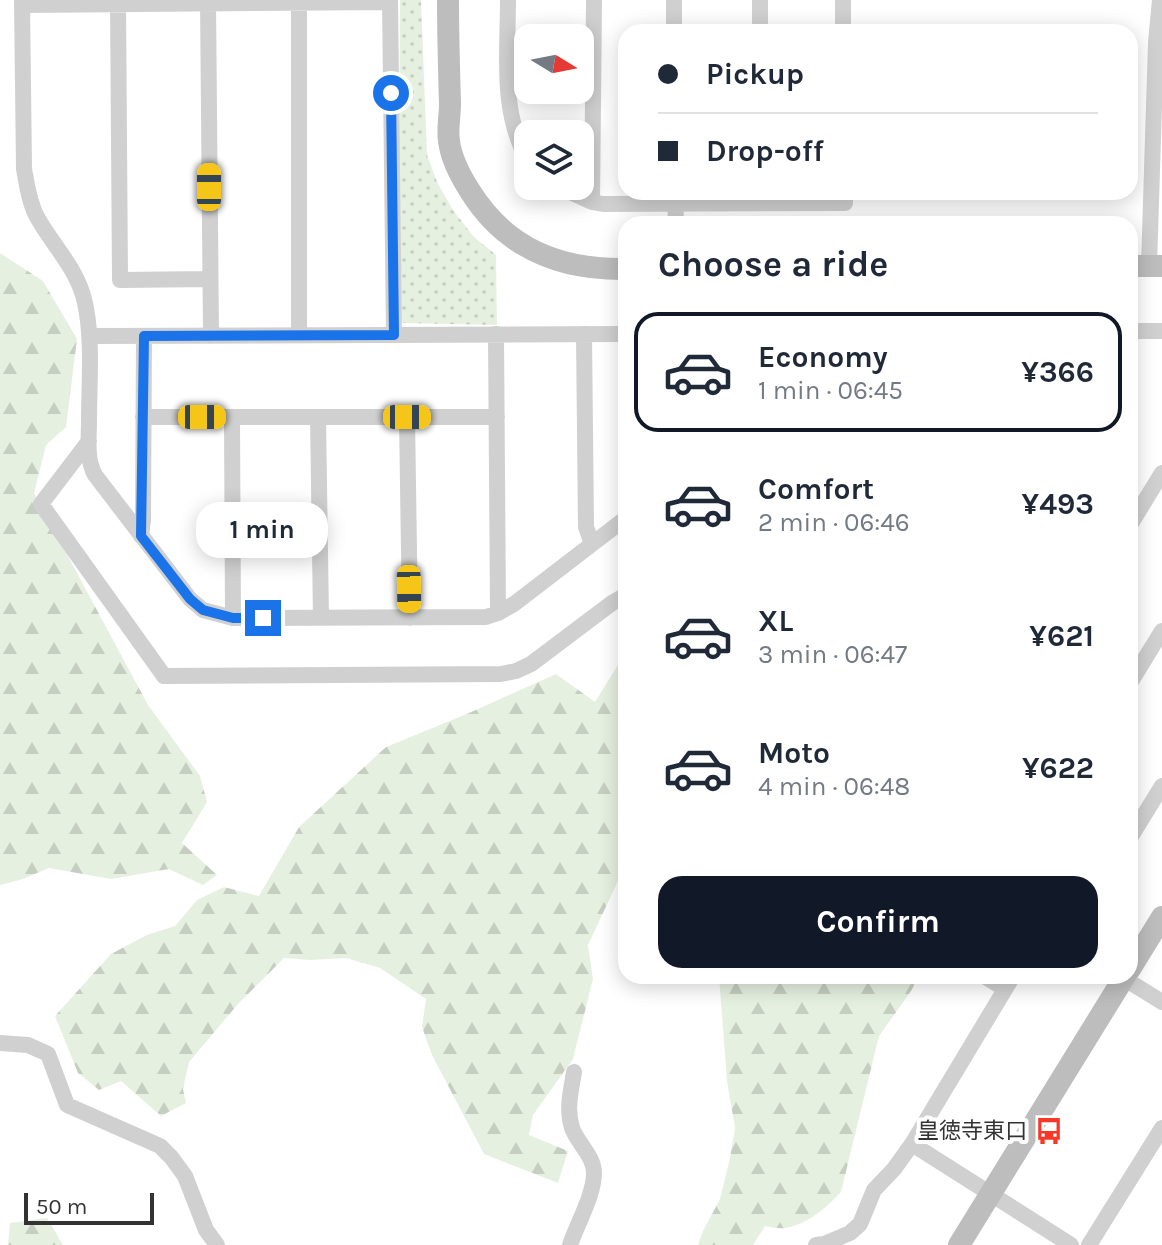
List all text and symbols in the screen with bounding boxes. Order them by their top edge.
north arrow [514,24,594,104]
map controls [514,24,594,200]
text: Pickup [706,56,804,92]
route start [373,75,409,111]
button: layers [514,120,594,200]
text: Drop-off [706,133,824,169]
car [197,163,221,211]
text: Choose a ride [658,243,888,285]
icon: car [662,336,734,408]
text: Economy [758,339,888,375]
text: ¥366 [1021,354,1094,390]
text: 1 min · 06:45 [758,375,903,406]
car [178,405,226,429]
car [383,405,431,429]
icon: car [662,468,734,540]
text: Comfort [758,471,874,507]
text: ¥493 [1022,486,1094,522]
callout: 1 min [197,502,329,558]
text: 2 min · 06:46 [758,507,910,538]
text: 1 min [229,514,295,545]
car [397,565,421,613]
route end [245,600,281,636]
icon: car [662,600,734,672]
text: XL [758,603,793,639]
text: ¥621 [1029,618,1094,654]
text: 3 min · 06:47 [758,639,907,670]
icon: car [662,732,734,804]
text: Moto [758,735,830,771]
text: ¥622 [1022,750,1094,786]
text: 4 min · 06:48 [758,771,910,802]
button: Confirm [658,876,1098,968]
bus stop icon: 皇徳寺東口 [1034,1116,1064,1146]
place label: 皇徳寺東口 [917,1118,1027,1144]
scale bar [24,1189,154,1225]
text: 50 m [36,1194,87,1220]

